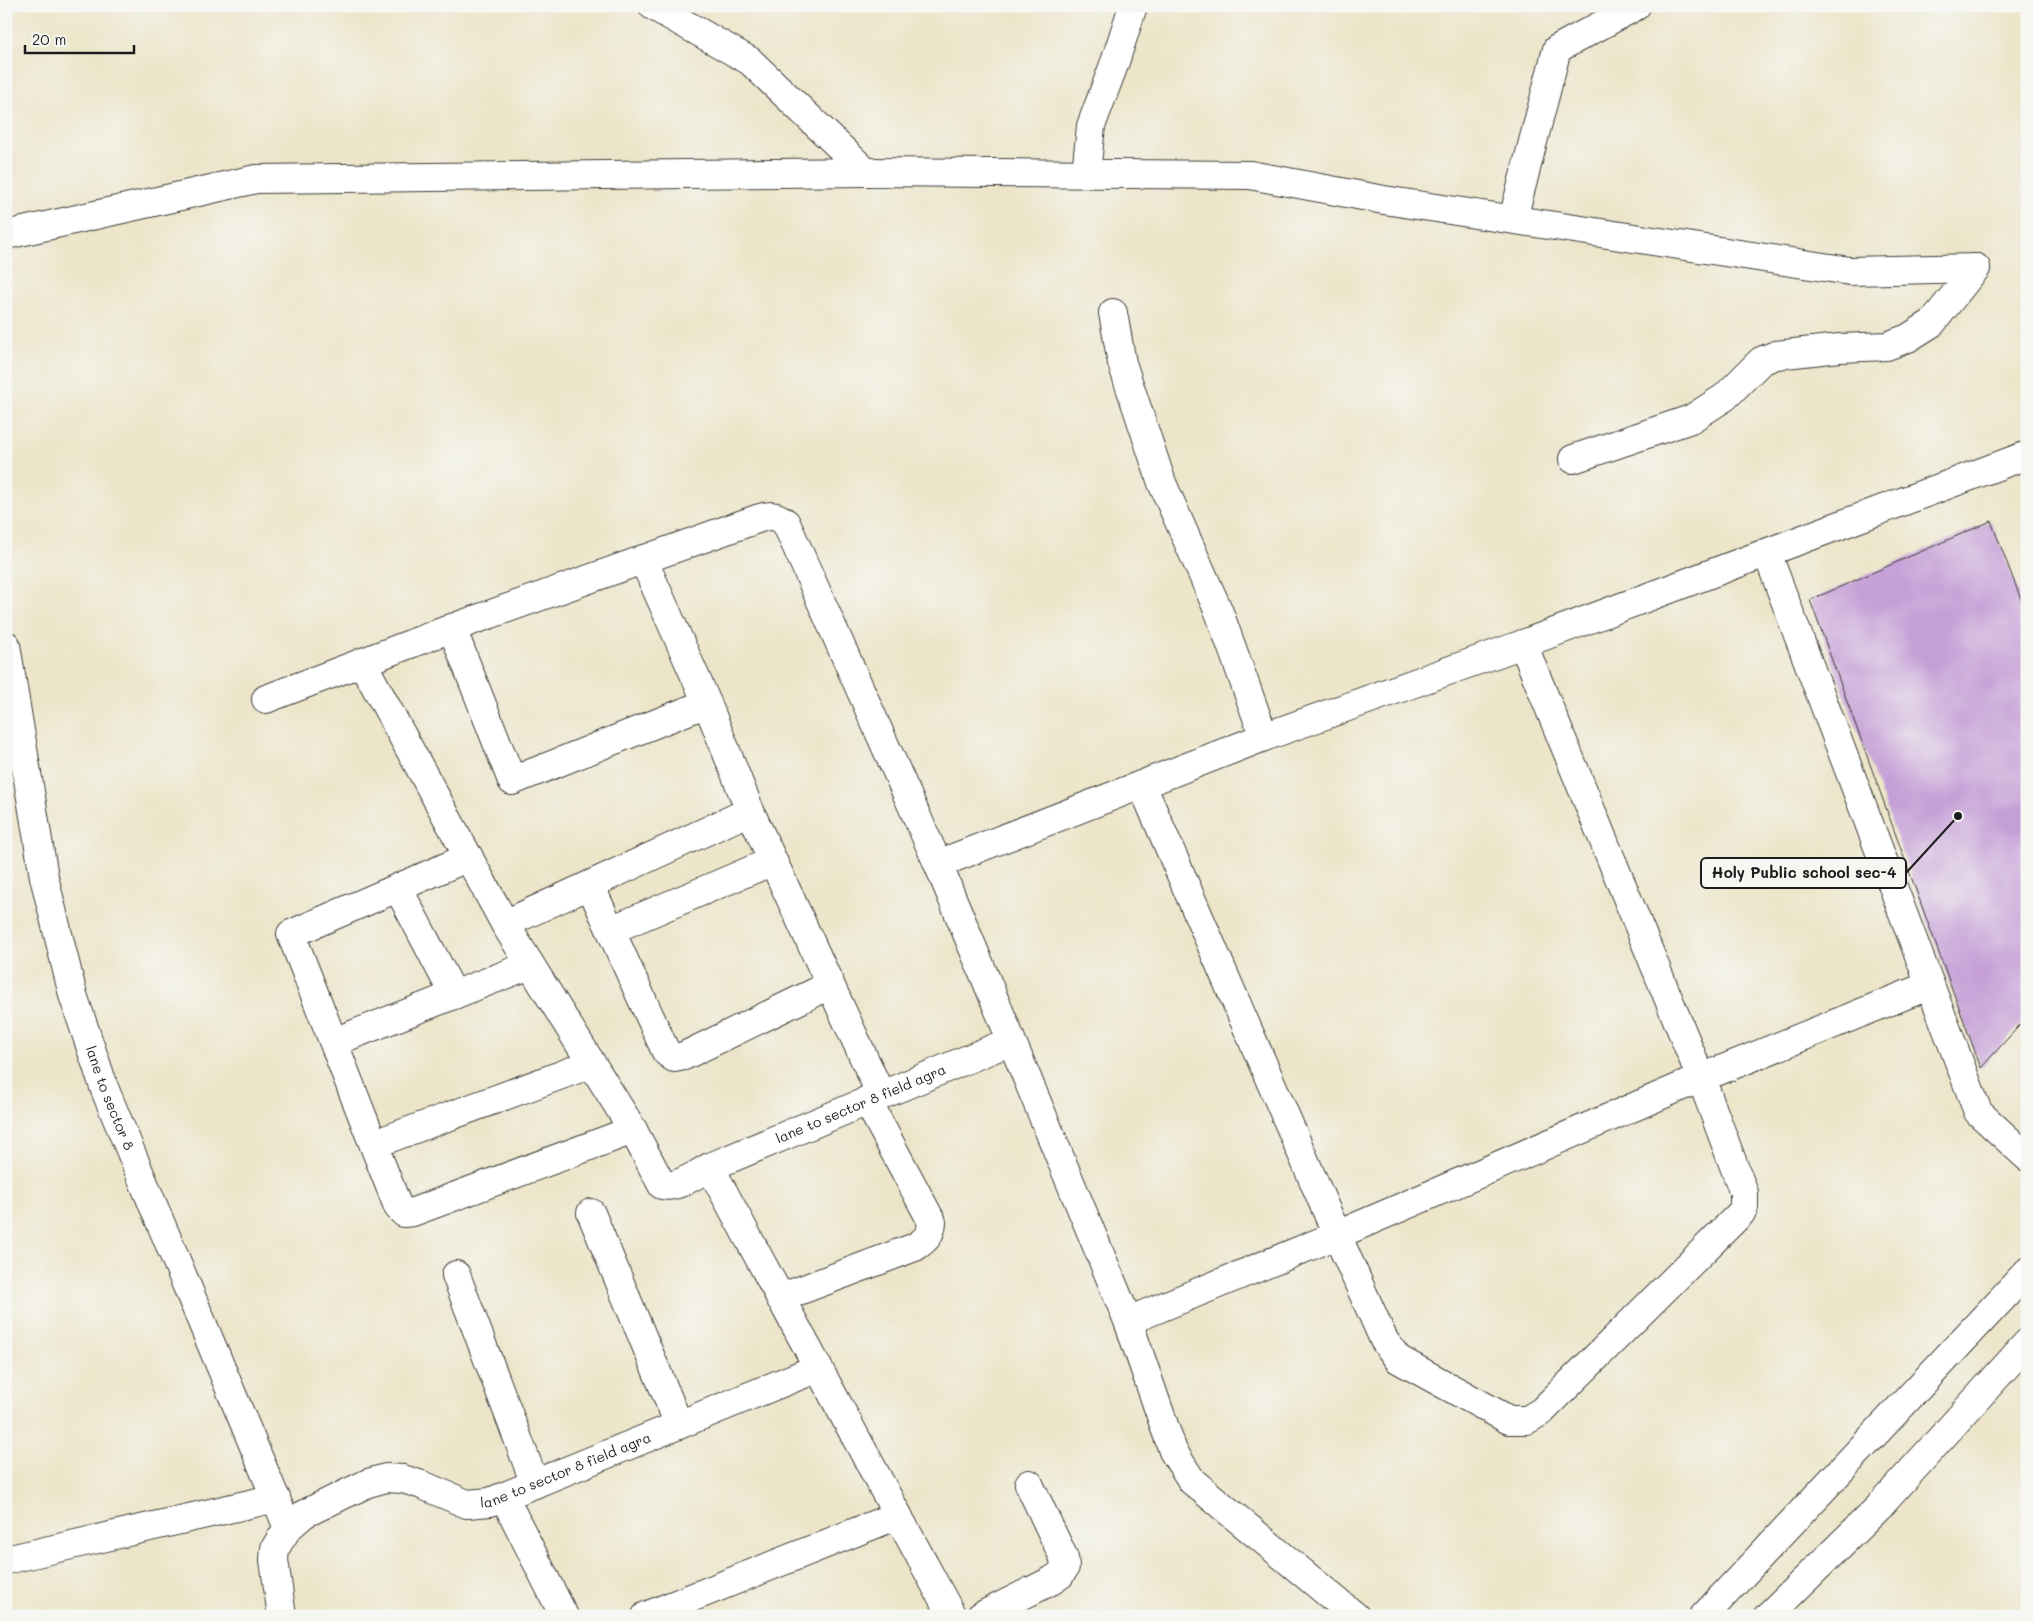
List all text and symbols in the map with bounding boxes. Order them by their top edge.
scale bar [25,22,134,54]
text: 20 m [32,29,66,49]
callout: Holy Public school sec-4 [1701,858,1906,888]
text: Holy Public school sec-4 [1712,862,1897,882]
street label: lane to sector 8 [82,1043,139,1153]
street label: lane to sector 8 field agra [773,1059,949,1147]
street label: lane to sector 8 field agra [479,1427,654,1512]

